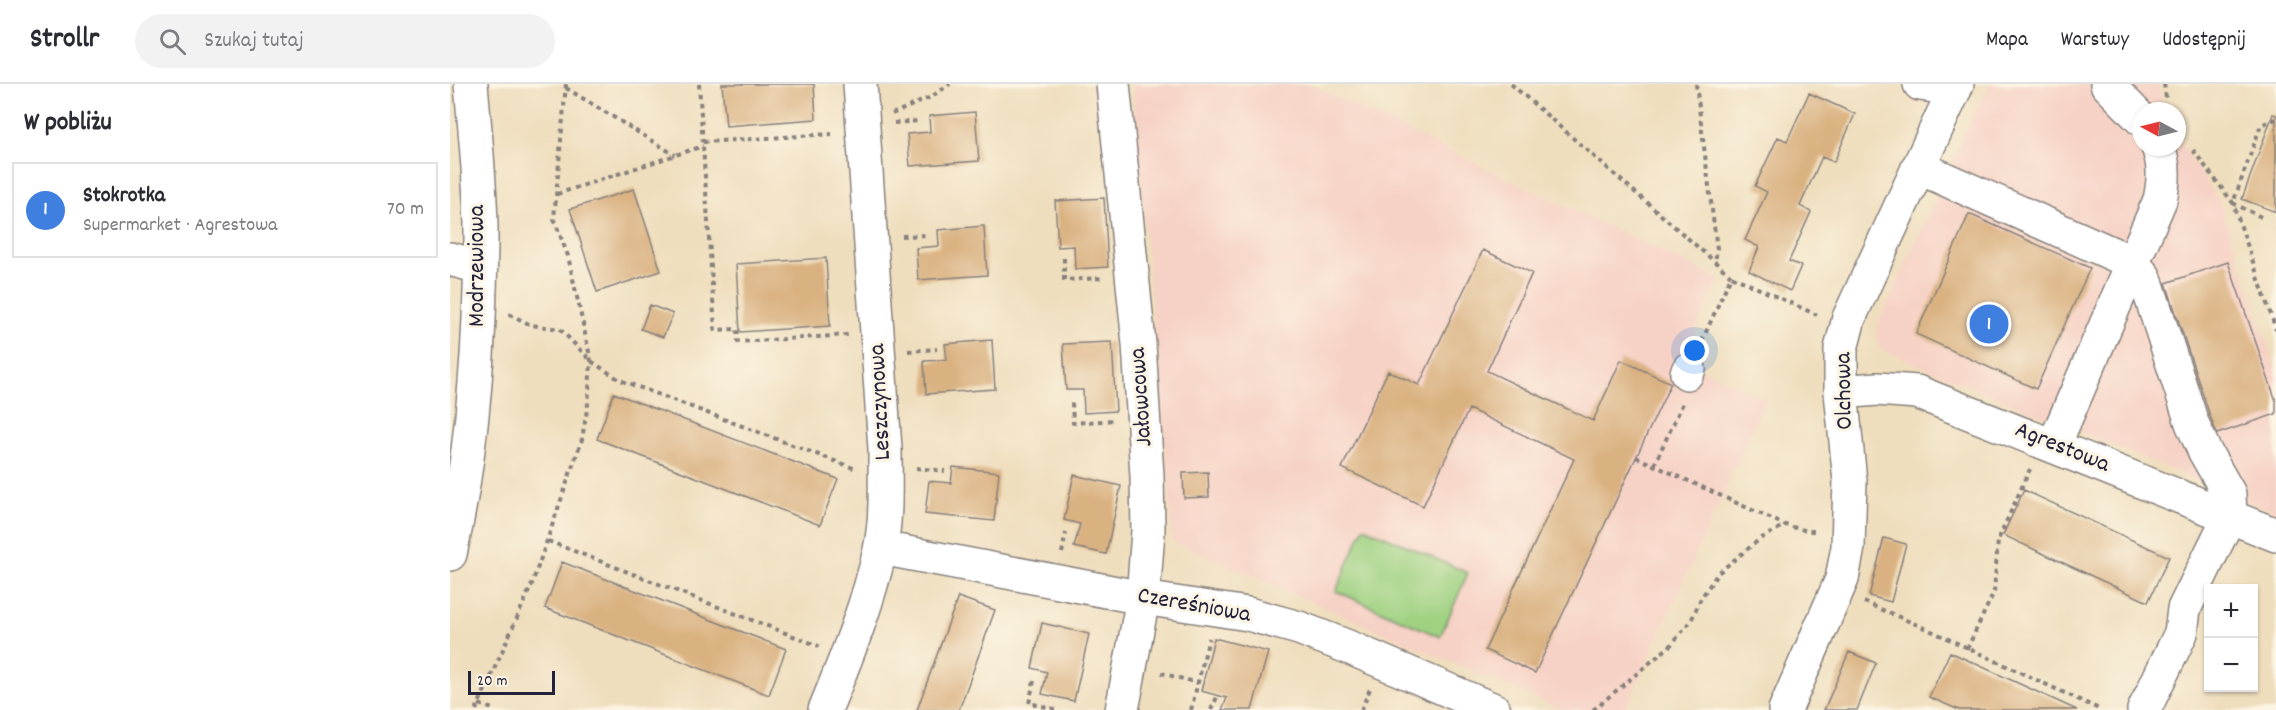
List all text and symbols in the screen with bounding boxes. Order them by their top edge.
search box [135,14,555,68]
text: Strollr [30,21,99,61]
icon: search [156,25,189,58]
text: Szukaj tutaj [204,26,304,57]
text: Mapa [1986,26,2028,56]
text: Warstwy [2061,26,2129,56]
text: Udostępnij [2162,26,2246,56]
north arrow [2132,102,2186,156]
text: W pobliżu [24,105,112,142]
text: Stokrotka [83,181,165,212]
text: 1 [43,196,48,224]
text: 70 m [387,196,424,224]
street label: Modrzewiowa [461,204,495,327]
text: Supermarket · Agrestowa [83,212,277,240]
pin: 1 [1970,302,2008,346]
your location [1680,336,1709,365]
street label: Leszczynowa [861,342,901,461]
street label: Jałowcowa [1122,346,1162,448]
street label: Olchowa [1827,351,1863,430]
street label: Agrestowa [2010,414,2115,483]
street label: Czereśniowa [1135,579,1254,633]
map controls [2204,584,2258,692]
button: + [2204,584,2258,638]
button: − [2204,638,2258,692]
scale bar [468,668,555,696]
text: 20 m [477,670,507,693]

